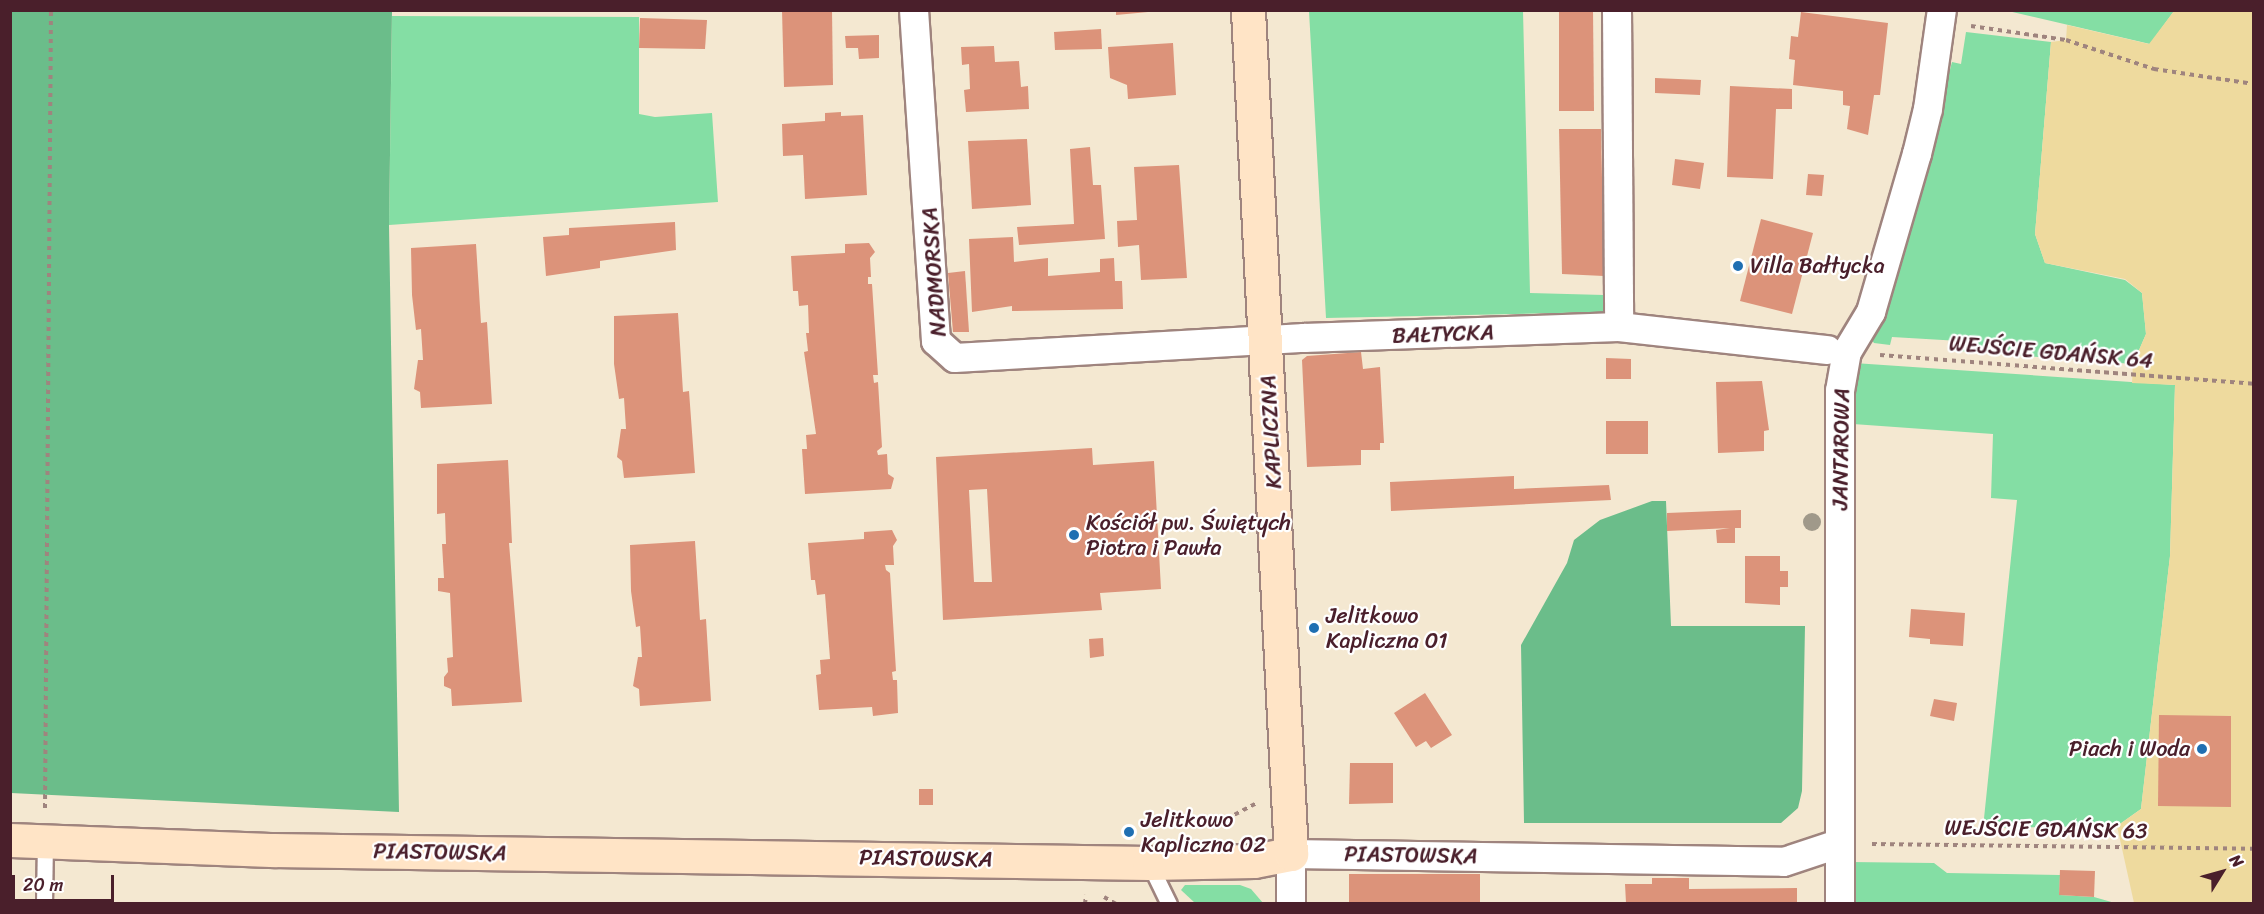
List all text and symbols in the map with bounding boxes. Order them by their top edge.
street label: NADMORSKA [916,206,952,338]
place label: Villa Bałtycka [1750,253,1885,279]
marker: Villa Bałtycka [1731,259,1745,273]
street label: BAŁTYCKA [1392,319,1494,349]
street label: WEJŚCIE GDAŃSK 64 [1948,330,2154,374]
street label: KAPLICZNA [1255,374,1287,490]
street label: JANTAROWA [1827,388,1855,510]
place label: Kościół pw. Świętych Piotra i Pawła [1086,509,1291,560]
marker: Kościół pw. Świętych Piotra i Pawła [1067,528,1081,542]
place label: Jelitkowo Kapliczna 01 [1326,602,1448,654]
marker: Jelitkowo Kapliczna 01 [1307,621,1321,635]
place label: Piach i Woda [2069,736,2190,762]
marker: Piach i Woda [2195,742,2209,756]
place label: Jelitkowo Kapliczna 02 [1141,806,1266,858]
street label: WEJŚCIE GDAŃSK 63 [1944,814,2148,844]
marker: Jelitkowo Kapliczna 02 [1122,825,1136,839]
street label: PIASTOWSKA [373,838,507,866]
street label: PIASTOWSKA [1344,841,1478,869]
north arrow [2192,842,2252,902]
street label: PIASTOWSKA [859,844,993,872]
text: N [2222,848,2252,874]
scale bar [15,863,117,901]
text: 20 m [23,869,63,901]

